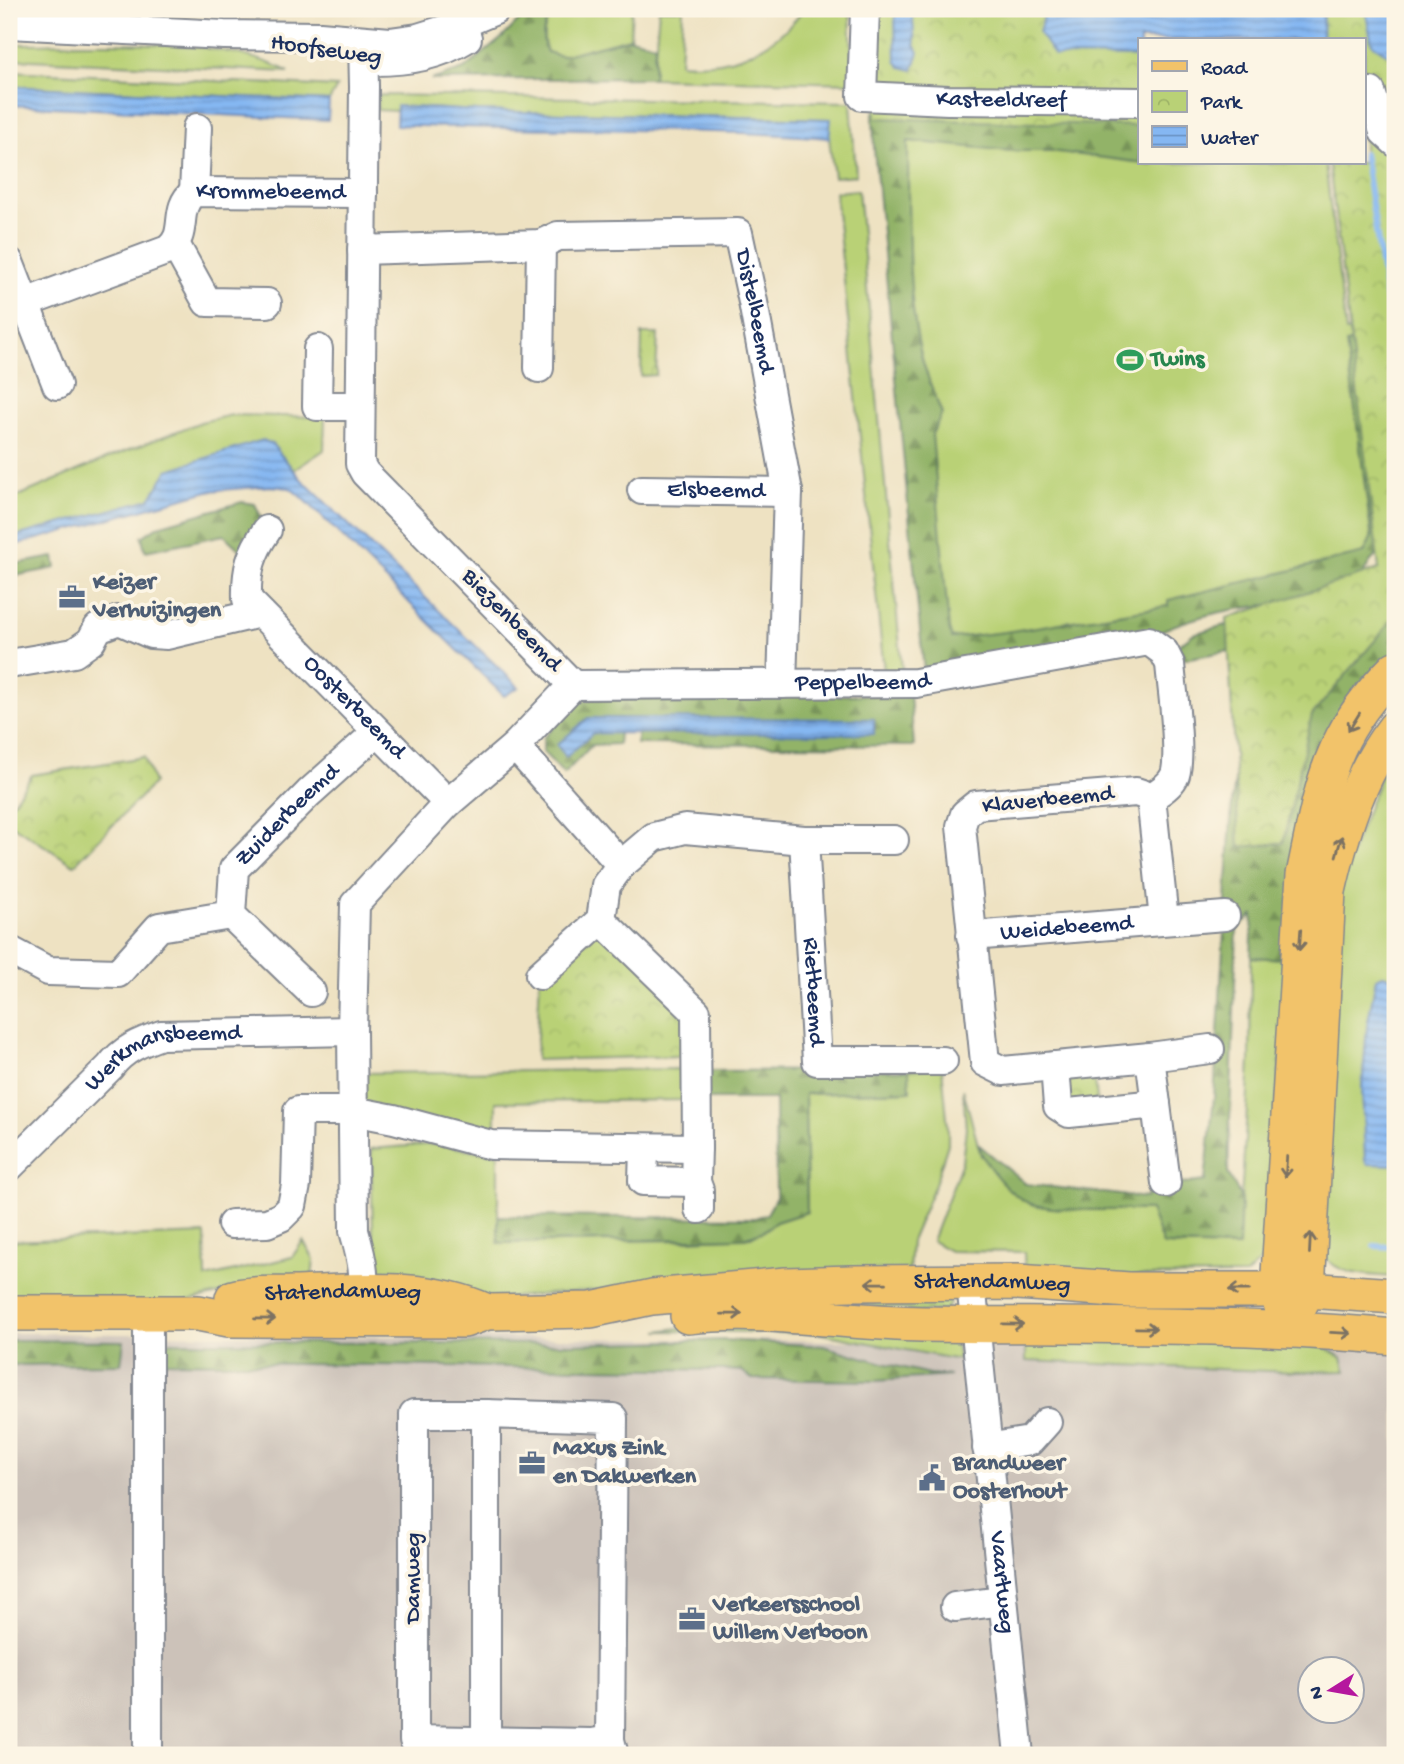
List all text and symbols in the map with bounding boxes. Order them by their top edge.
street label: Hoofseweg [269,29,383,73]
legend [1138,38,1366,164]
text: Road [1201,58,1249,83]
street label: Kasteeldreef [935,85,1068,116]
text: Park [1200,92,1244,117]
text: Water [1201,128,1259,153]
street label: Krommebeemd [196,178,347,207]
street label: Distelbeemd [727,245,781,378]
sports icon: Twins [1115,345,1145,375]
place label: Twins [1149,346,1205,375]
street label: Elsbeemd [667,476,767,506]
street label: Biezenbeemd [454,562,569,680]
place label: Keizer Verhuizingen [92,569,222,626]
office icon: Keizer Verhuizingen [57,582,87,612]
street label: Oosterbeemd [296,649,413,767]
street label: Peppelbeemd [794,666,935,698]
one-way arrow [1346,712,1360,732]
street label: Zuiderbeemd [229,756,348,873]
street label: Klaverbeemd [981,779,1117,822]
one-way arrow [1333,835,1346,857]
street label: Weidebeemd [999,909,1136,948]
one-way arrow [1294,929,1307,952]
street label: Rietbeemd [795,937,831,1049]
street label: Werkmansbeemd [79,1019,243,1098]
one-way arrow [1279,1156,1292,1178]
one-way arrow [1303,1231,1316,1254]
street label: Statendamweg [914,1267,1071,1300]
one-way arrow [865,1276,888,1290]
street label: Statendamweg [264,1277,423,1309]
one-way arrow [1228,1283,1251,1297]
one-way arrow [720,1307,743,1321]
one-way arrow [253,1312,276,1326]
one-way arrow [1001,1317,1024,1331]
one-way arrow [1135,1321,1158,1334]
one-way arrow [1329,1327,1352,1340]
place label: Maxus Zink en Dakwerken [552,1435,697,1492]
office icon: Maxus Zink en Dakwerken [517,1448,547,1478]
place label: Brandweer Oosterhout [952,1450,1068,1507]
public building icon: Brandweer Oosterhout [917,1463,947,1493]
street label: Vaartweg [982,1529,1021,1635]
street label: Damweg [400,1533,429,1625]
place label: Verkeersschool Willem Verboon [712,1591,868,1648]
office icon: Verkeersschool Willem Verboon [677,1604,707,1634]
north arrow [1296,1656,1366,1726]
text: N [1305,1684,1330,1701]

